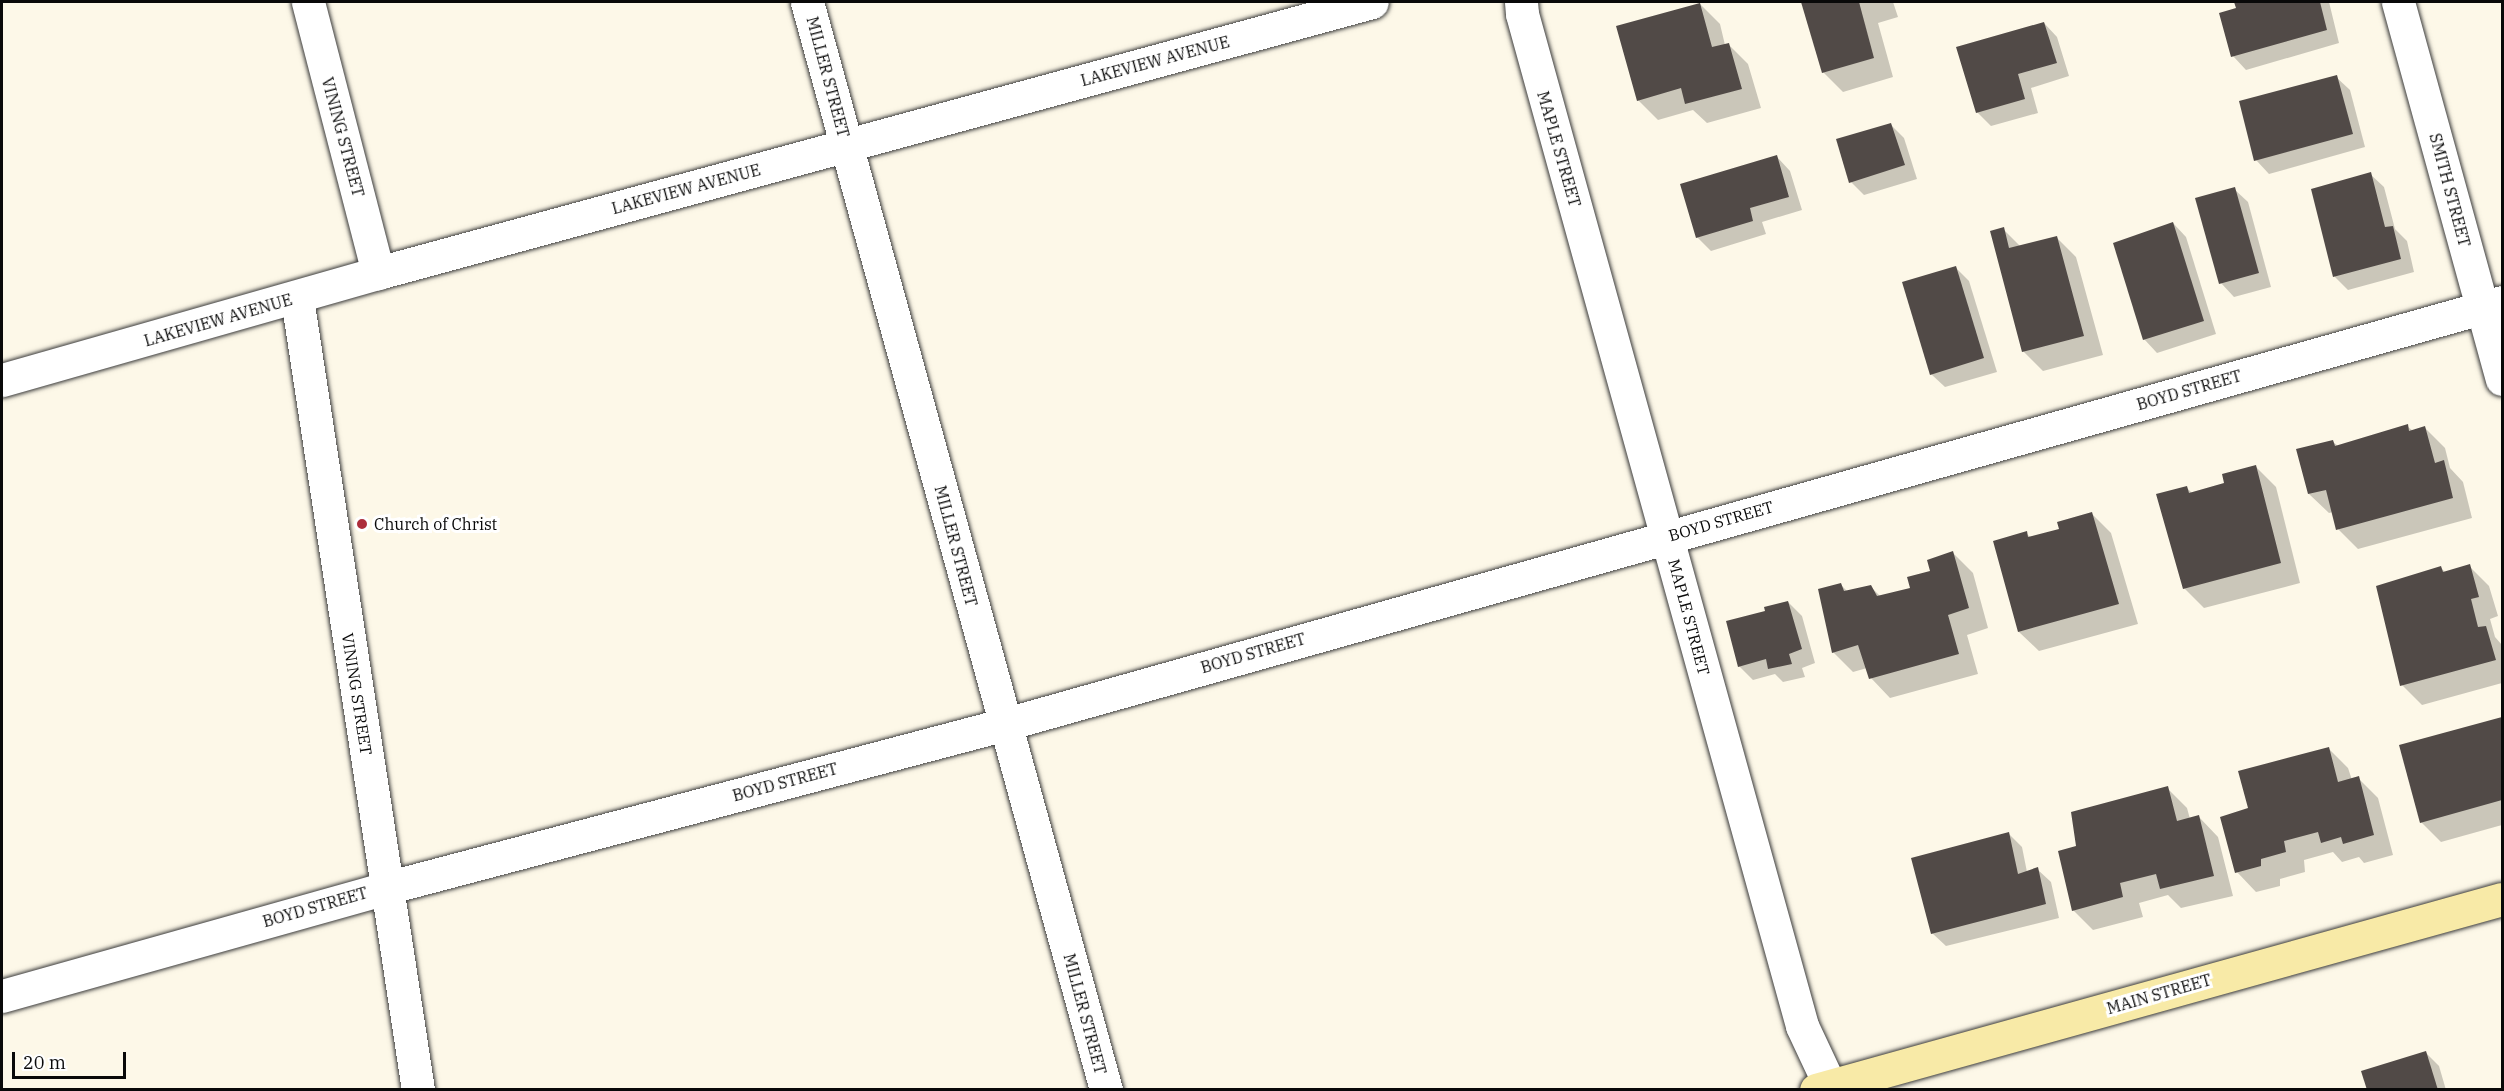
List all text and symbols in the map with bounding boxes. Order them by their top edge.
street label: MILLER STREET [803,14,853,140]
street label: LAKEVIEW AVENUE [1079,32,1231,90]
street label: VINING STREET [318,75,368,199]
street label: MAPLE STREET [1533,89,1585,209]
street label: SMITH STREET [2426,131,2474,249]
street label: LAKEVIEW AVENUE [610,160,762,218]
street label: LAKEVIEW AVENUE [142,290,294,350]
street label: BOYD STREET [2134,366,2244,414]
street label: MILLER STREET [931,483,981,609]
street label: BOYD STREET [1666,497,1776,545]
place label: Church of Christ [374,514,497,534]
marker: Church of Christ [355,517,369,531]
street label: MAPLE STREET [1664,557,1714,677]
street label: BOYD STREET [1198,629,1308,677]
street label: VINING STREET [338,632,376,756]
street label: BOYD STREET [730,759,840,805]
street label: BOYD STREET [260,883,370,931]
street label: MILLER STREET [1060,951,1110,1077]
street label: MAIN STREET [2104,970,2214,1018]
scale bar [15,1040,129,1078]
text: 20 m [23,1051,66,1074]

